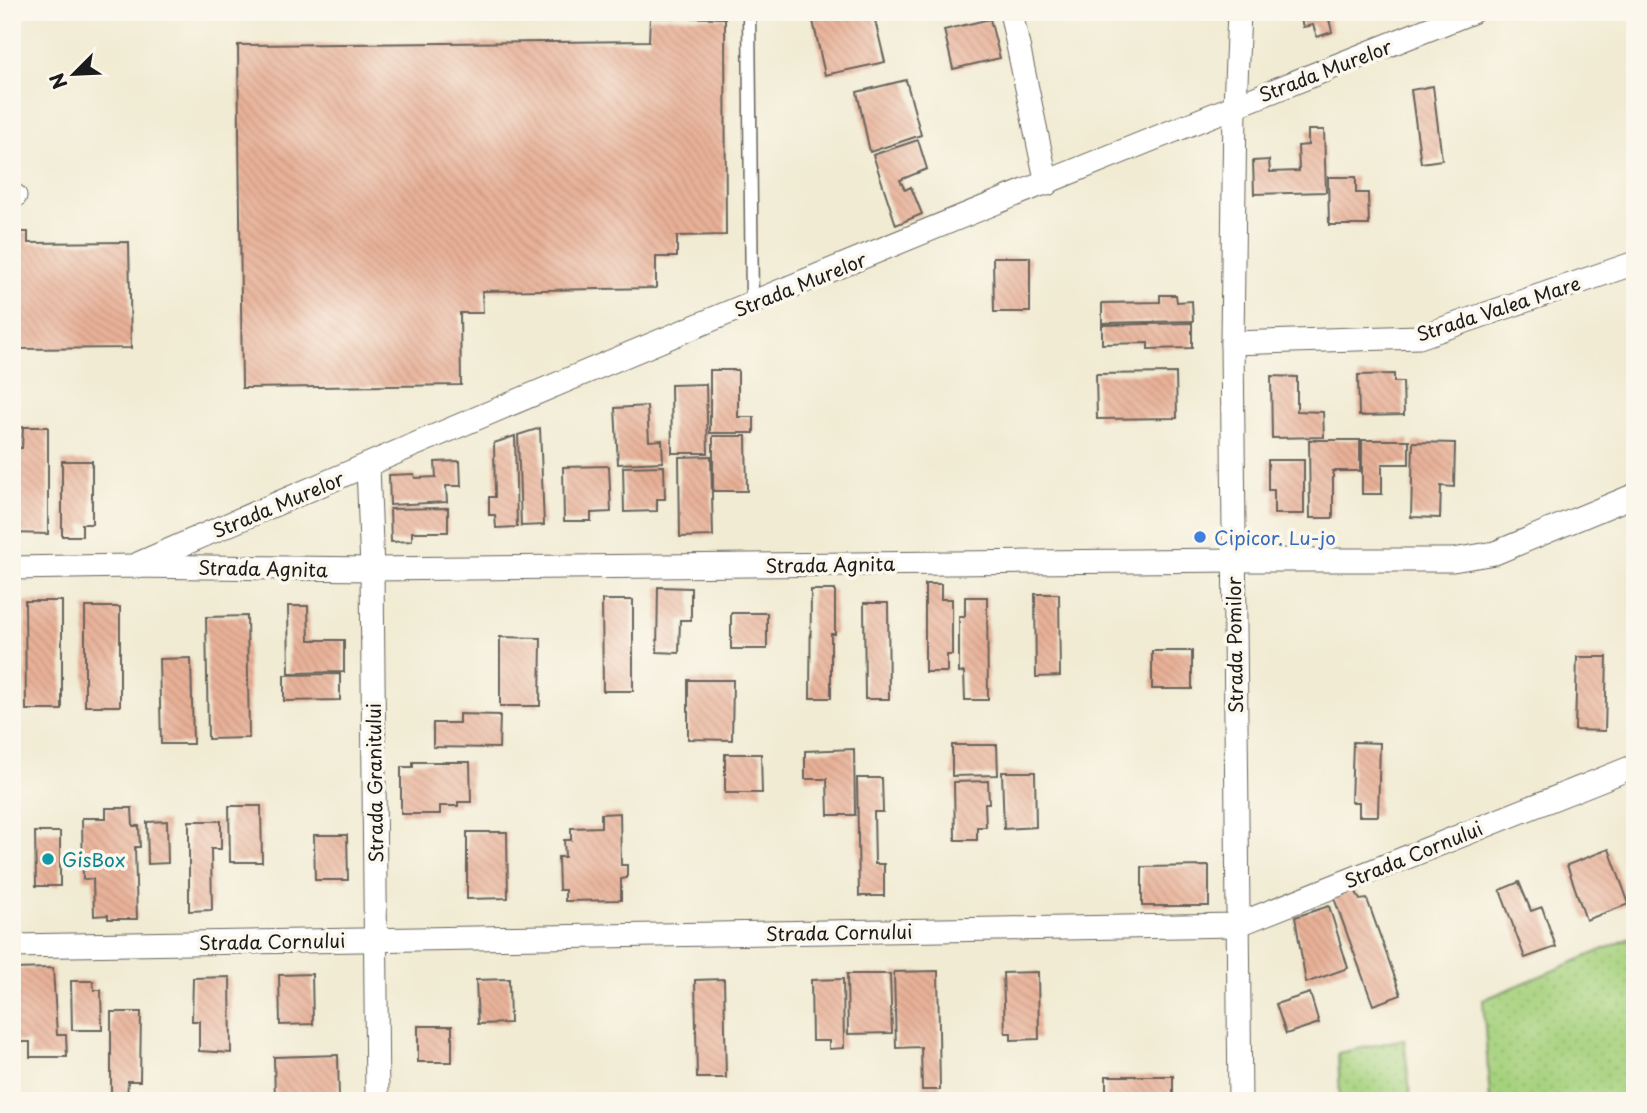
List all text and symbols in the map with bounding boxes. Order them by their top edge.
street label: Strada Murelor [1254,31,1396,108]
north arrow [38,38,108,108]
text: N [42,69,73,94]
street label: Strada Murelor [730,244,871,323]
street label: Strada Valea Mare [1412,268,1584,348]
street label: Strada Murelor [208,463,349,544]
place label: Cipicor. Lu-jo [1214,523,1336,551]
marker: Cipicor. Lu-jo [1192,529,1208,545]
street label: Strada Agnita [765,549,895,579]
street label: Strada Agnita [198,553,328,583]
street label: Strada Pomilor [1219,576,1249,714]
street label: Strada Granitului [359,703,389,863]
street label: Strada Cornului [1340,814,1486,894]
place label: GisBox [62,845,126,873]
marker: GisBox [40,851,56,867]
street label: Strada Cornului [765,917,913,947]
street label: Strada Cornului [198,926,346,956]

